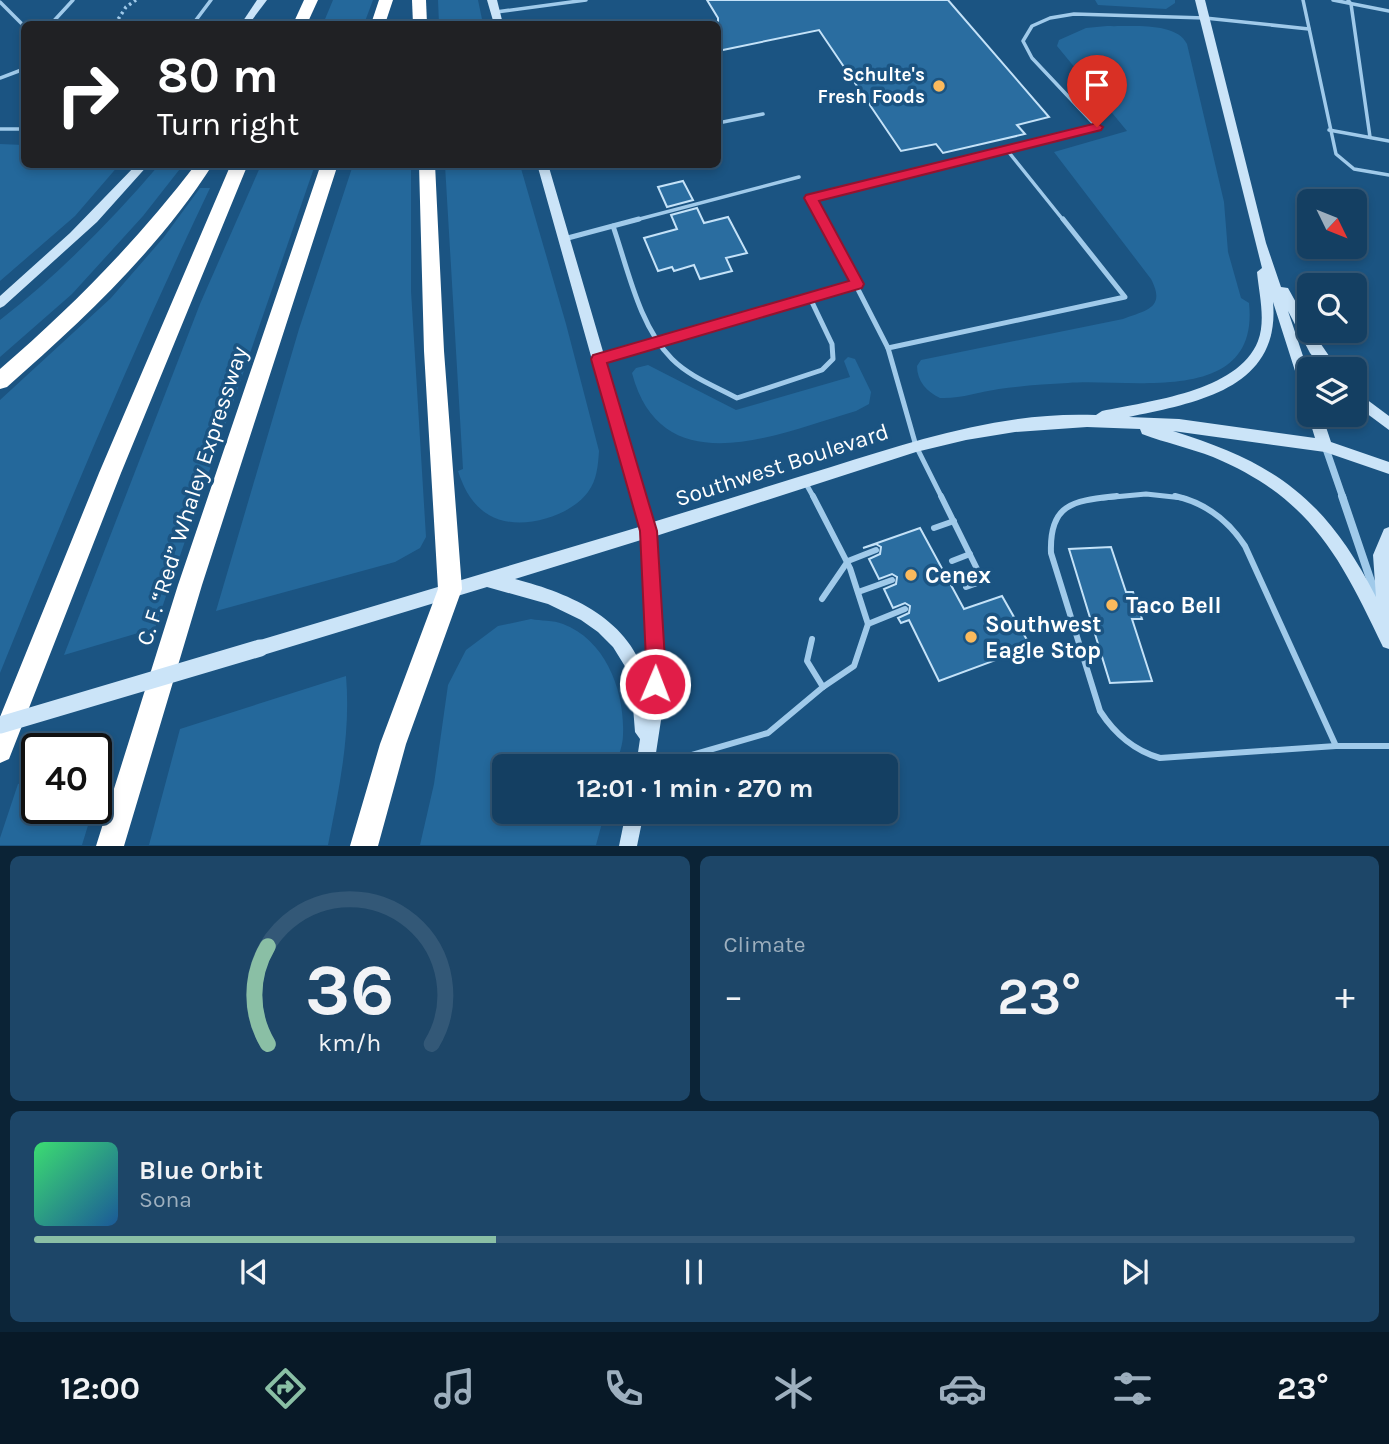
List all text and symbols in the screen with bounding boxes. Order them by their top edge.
text: 80 m [157,47,279,104]
icon: right [42,49,133,140]
pin [1067,55,1127,127]
place label: Schulte's Fresh Foods [817,64,925,108]
icon: arrive [1078,66,1116,104]
marker: Schulte's Fresh Foods [931,78,947,94]
text: Turn right [157,106,299,143]
north arrow [1297,189,1367,259]
map controls [1297,189,1367,427]
button: search [1297,273,1367,343]
street label: C. F. “Red” Whaley Expressway [131,343,253,649]
button: layers [1297,357,1367,427]
street label: Southwest Boulevard [672,418,892,512]
place label: Cenex [925,562,991,589]
marker: Cenex [903,567,919,583]
place label: Taco Bell [1126,592,1222,619]
marker: Taco Bell [1104,597,1120,613]
place label: Southwest Eagle Stop [985,611,1101,664]
marker: Southwest Eagle Stop [963,629,979,645]
position arrow [618,647,692,721]
speed limit sign: 40 [21,733,112,824]
text: 12:01 · 1 min · 270 m [577,773,813,804]
text: Climate [724,931,806,958]
text: 36 [305,948,394,1033]
text: 23° [997,966,1081,1027]
text: − [724,974,743,1019]
text: + [1335,974,1355,1019]
text: km/h [318,1028,381,1057]
text: Blue Orbit [139,1155,263,1186]
text: Sona [139,1186,192,1213]
icon: previous [235,1253,273,1291]
icon: pause [675,1253,713,1291]
icon: next [1116,1253,1154,1291]
icon: directions [261,1364,310,1413]
icon: music [430,1364,479,1413]
icon: phone [599,1364,648,1413]
icon: climate [769,1364,818,1413]
icon: car [938,1364,987,1413]
icon: filters [1108,1364,1157,1413]
text: 12:00 [60,1370,140,1407]
text: 23° [1277,1370,1329,1407]

